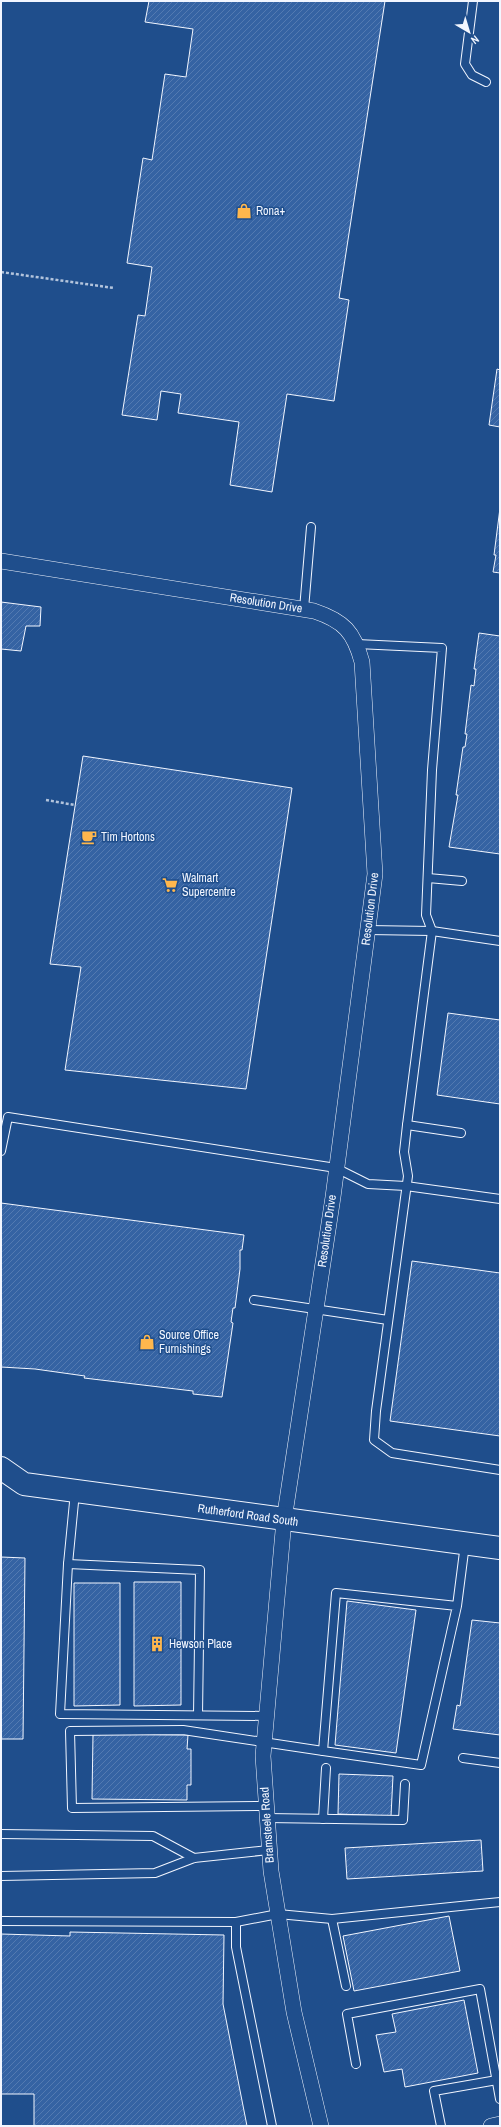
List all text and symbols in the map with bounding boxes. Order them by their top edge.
north arrow [449,12,489,52]
text: N [468,32,482,47]
shop icon: Rona+ [235,202,253,220]
place label: Rona+ [256,203,286,219]
street label: Resolution Drive [229,589,303,617]
cafe icon: Tim Hortons [80,828,98,846]
place label: Tim Hortons [101,829,155,845]
place label: Walmart Supercentre [182,870,236,900]
street label: Resolution Drive [358,872,382,946]
supermarket icon: Walmart Supercentre [161,876,179,894]
street label: Resolution Drive [314,1194,340,1268]
place label: Source Office Furnishings [159,1327,219,1357]
shop icon: Source Office Furnishings [138,1333,156,1351]
street label: Rutherford Road South [197,1500,299,1530]
building icon: Hewson Place [148,1635,166,1653]
place label: Hewson Place [169,1636,232,1652]
street label: Bramsteele Road [256,1787,278,1863]

